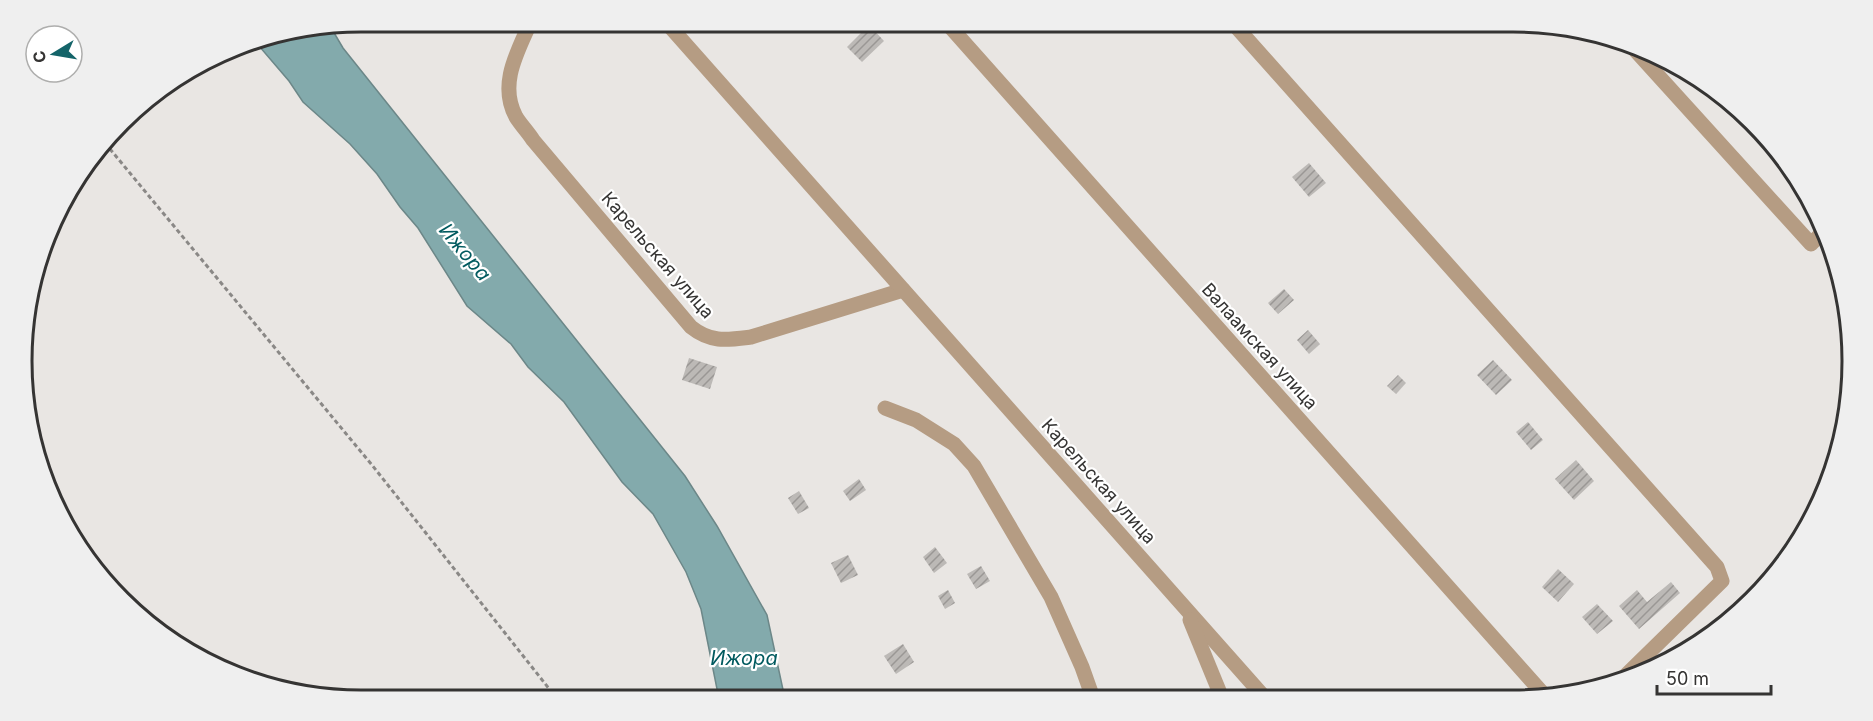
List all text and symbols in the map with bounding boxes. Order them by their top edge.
north arrow [24,24,84,84]
text: С [28,49,50,65]
street label: Карельская улица [597,188,719,322]
water label: Ижора [434,218,496,286]
street label: Валаамская улица [1198,279,1322,413]
street label: Карельская улица [1038,414,1160,548]
water label: Ижора [710,646,778,670]
scale bar [1657,658,1771,696]
text: 50 m [1666,668,1709,689]

